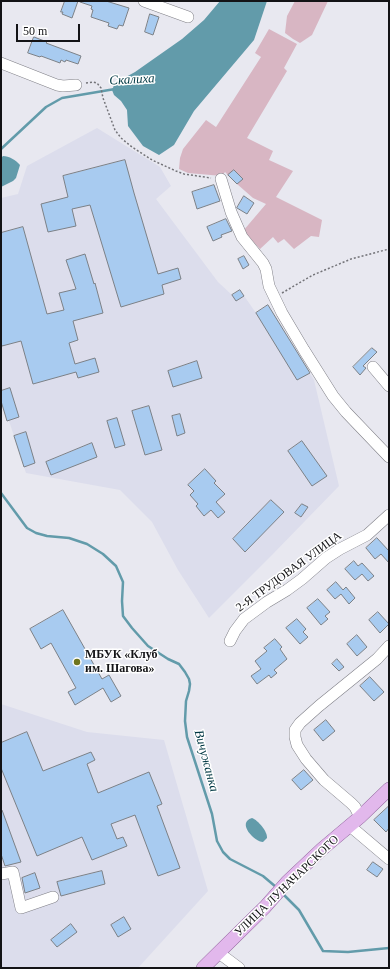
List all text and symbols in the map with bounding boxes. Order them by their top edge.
scale bar [18,16,82,42]
text: 50 m [23,24,47,38]
water label: Скалиха [109,71,155,89]
street label: 2-Я ТРУДОВАЯ УЛИЦА [233,529,345,615]
place label: МБУК «Клуб им. Шагова» [85,648,158,676]
marker: МБУК «Клуб им. Шагова» [72,657,82,667]
water label: Вичужанка [190,728,222,794]
street label: УЛИЦА ЛУНАЧАРСКОГО [232,832,342,940]

